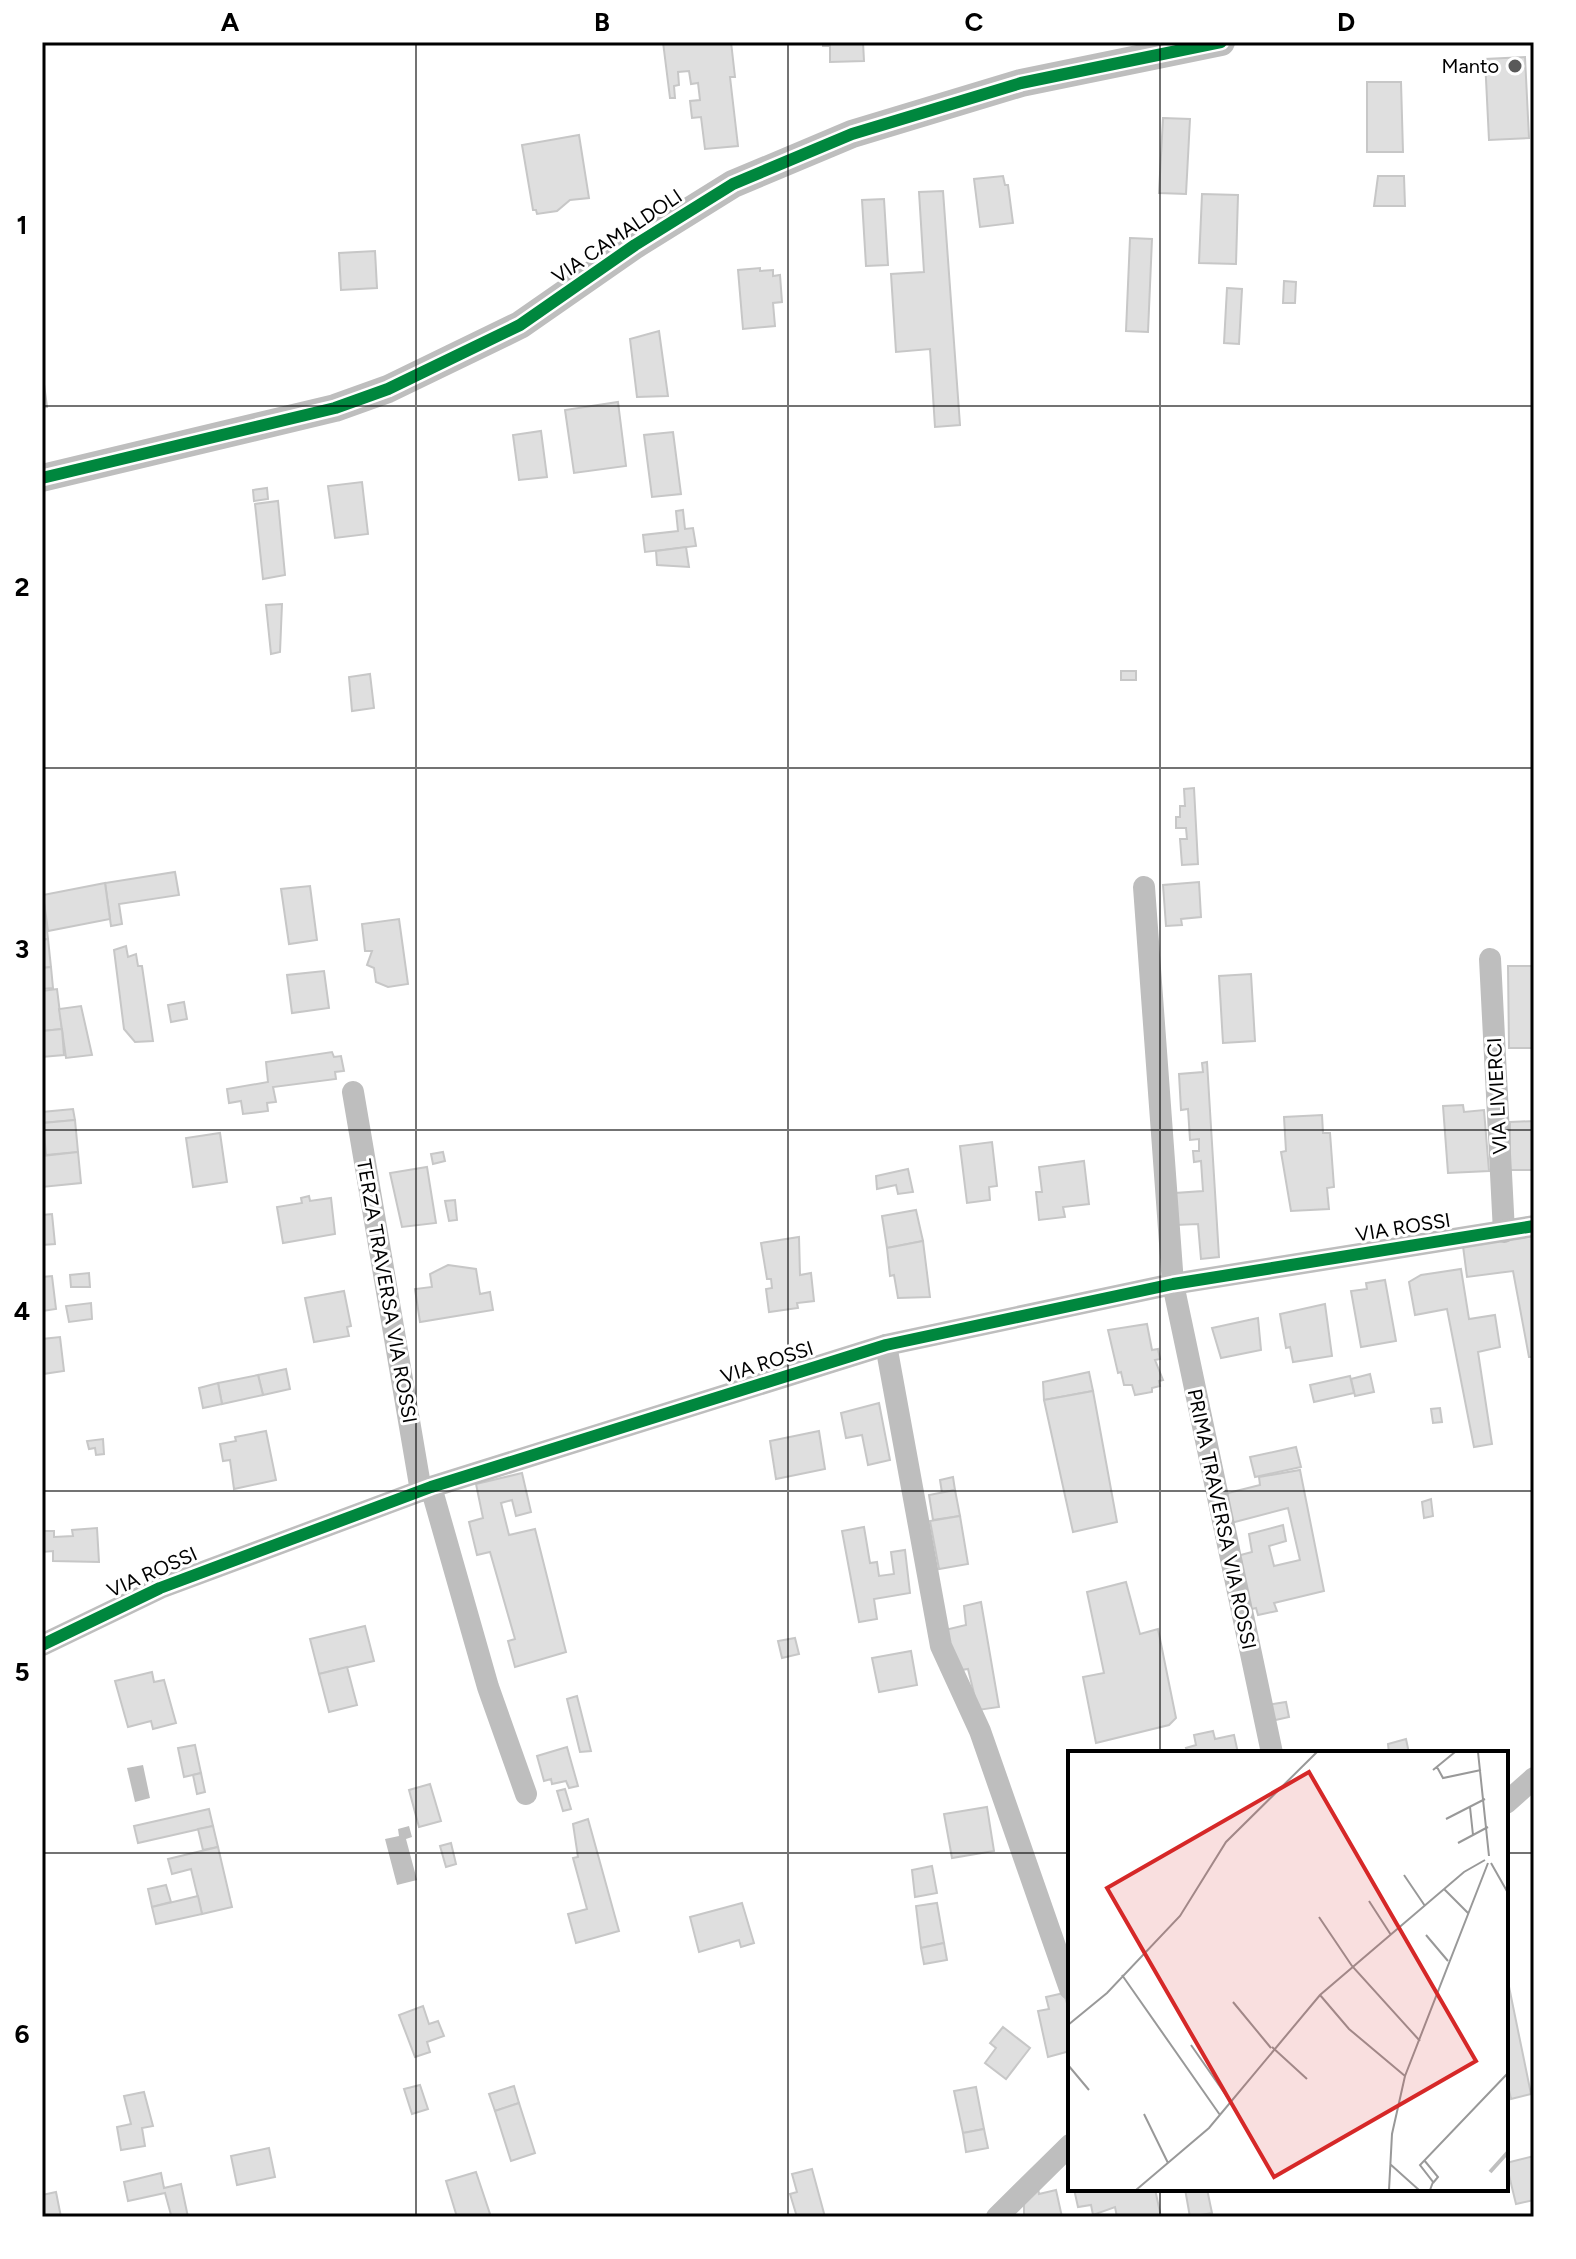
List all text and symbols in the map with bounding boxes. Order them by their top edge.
text: A [221,6,240,38]
text: B [594,6,610,38]
text: C [965,6,984,38]
text: D [1337,6,1355,38]
place label: Manto [1442,54,1499,78]
marker: Manto [1506,57,1524,75]
street label: VIA CAMALDOLI [547,184,687,288]
text: 1 [17,209,27,241]
text: 2 [14,571,30,603]
text: 3 [15,933,29,965]
street label: VIA LIVIERCI [1482,1037,1512,1155]
street label: TERZA TRAVERSA VIA ROSSI [352,1157,422,1425]
street label: VIA ROSSI [1354,1208,1452,1246]
text: 4 [14,1295,30,1327]
street label: VIA ROSSI [718,1336,816,1388]
street label: PRIMA TRAVERSA VIA ROSSI [1183,1386,1261,1652]
street label: VIA ROSSI [103,1542,201,1602]
text: 5 [14,1656,30,1688]
inset map [1068,1751,1508,2191]
text: 6 [14,2018,30,2050]

